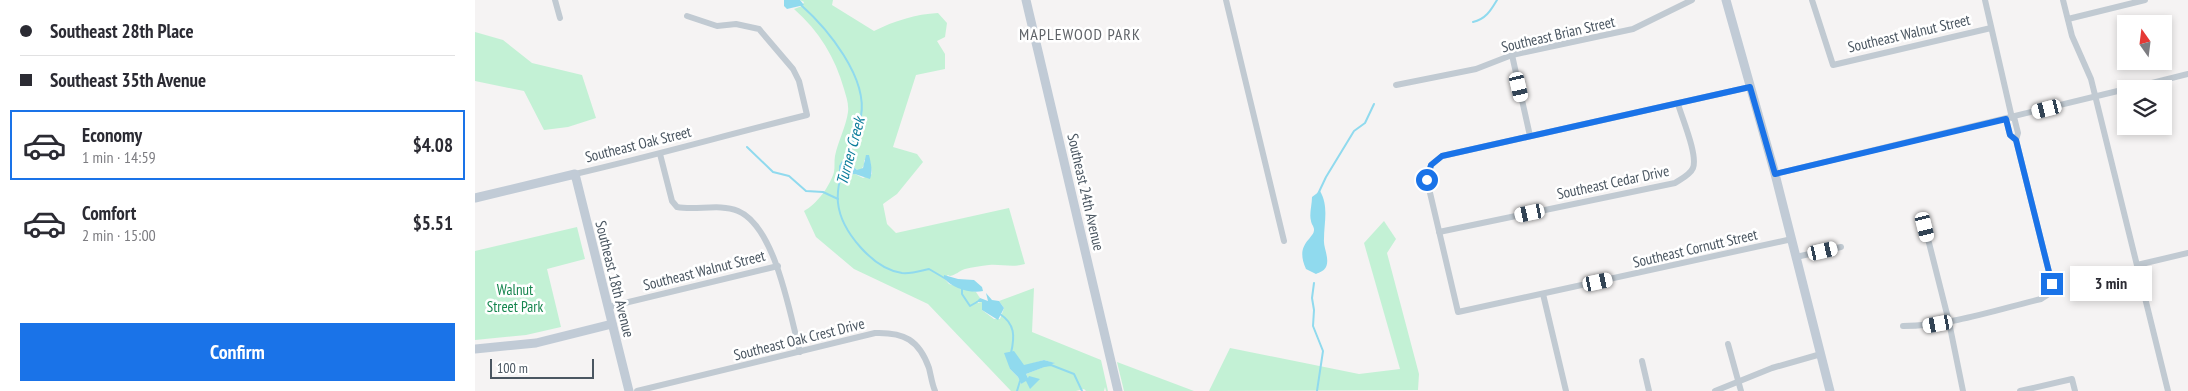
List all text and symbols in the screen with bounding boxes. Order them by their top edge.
street label: Southeast Walnut Street [1846,10,1972,56]
street label: Southeast Brian Street [1499,12,1617,56]
north arrow [2117,15,2173,70]
map controls [2117,15,2172,135]
text: Southeast 28th Place [50,19,194,43]
district label: MAPLEWOOD PARK [1019,24,1141,44]
text: Southeast 35th Avenue [50,68,206,92]
car [1508,71,1529,103]
button: layers [2117,80,2172,135]
car [2030,98,2063,120]
water label: Turner Creek [831,113,869,187]
street label: Southeast Oak Street [583,122,693,166]
icon: car [22,123,67,168]
text: Economy [82,123,142,147]
street label: Southeast 24th Avenue [1063,132,1109,252]
text: $4.08 [413,133,453,157]
text: 1 min · 14:59 [82,147,156,167]
street label: Southeast Cedar Drive [1555,161,1671,203]
route start [1416,169,1438,191]
icon: car [22,201,67,246]
text: Comfort [82,201,136,225]
car [1513,203,1546,223]
text: $5.51 [413,211,453,235]
car [1914,211,1935,243]
street label: Southeast 18th Avenue [591,219,639,339]
street label: Southeast Cornutt Street [1631,224,1759,272]
text: 2 min · 15:00 [82,225,156,245]
car [1806,240,1839,262]
street label: Southeast Walnut Street [641,246,767,294]
callout: 3 min [2069,266,2152,302]
car [1581,272,1614,292]
route end [2041,273,2063,295]
text: 3 min [2095,273,2127,293]
park label: Walnut Street Park [487,280,543,316]
street label: Southeast Oak Crest Drive [732,314,866,364]
car [1921,314,1954,334]
button: Confirm [20,323,455,381]
scale bar [490,356,594,379]
text: 100 m [497,359,528,377]

